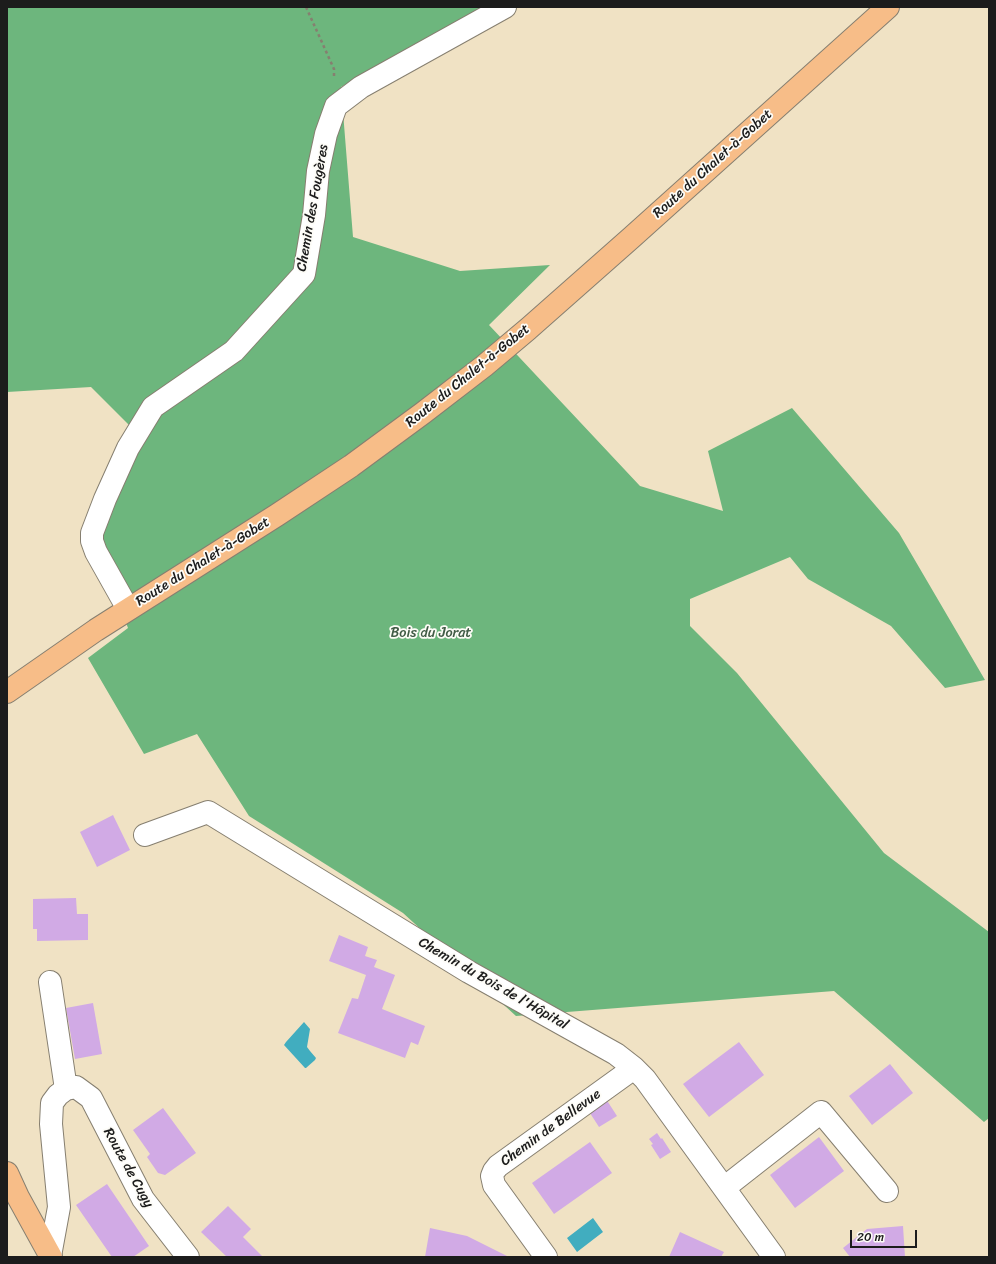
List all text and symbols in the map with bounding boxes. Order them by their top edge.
street label: Route du Chalet-à-Gobet [650,106,776,222]
street label: Chemin des Fougères [294,143,332,273]
street label: Route du Chalet-à-Gobet [403,321,533,431]
street label: Route du Chalet-à-Gobet [133,514,273,610]
park label: Bois du Jorat [391,625,471,641]
street label: Chemin du Bois de l'Hôpital [415,934,571,1034]
street label: Chemin de Bellevue [498,1086,604,1170]
street label: Route de Cugy [99,1125,157,1211]
scale bar [852,1222,919,1248]
text: 20 m [857,1226,884,1248]

